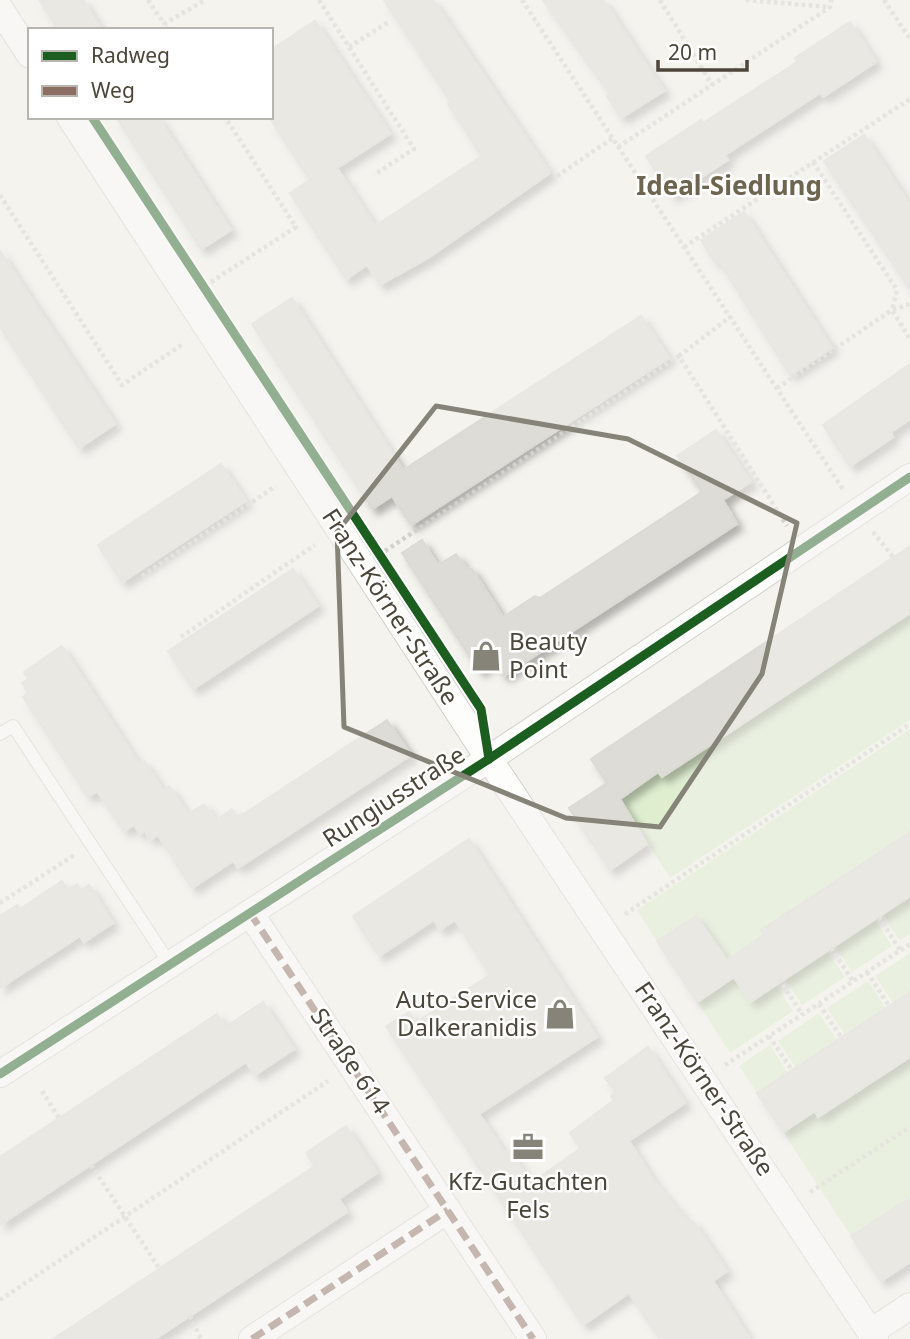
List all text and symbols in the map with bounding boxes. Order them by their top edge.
legend [28,28,273,119]
scale bar [658,28,747,72]
text: 20 m [668,38,717,66]
text: Radweg [91,41,170,69]
text: Weg [91,76,135,104]
district label: Ideal-Siedlung [636,167,822,203]
street label: Franz-Körner-Straße [315,502,467,711]
place label: Beauty Point [509,624,588,685]
shop icon: Beauty Point [469,639,503,673]
street label: Rungiusstraße [316,737,471,854]
street label: Franz-Körner-Straße [628,974,783,1182]
place label: Auto-Service Dalkeranidis [396,982,537,1043]
shop icon: Auto-Service Dalkeranidis [543,997,577,1031]
street label: Straße 614 [304,1001,399,1120]
office icon: Kfz-Gutachten Fels [511,1130,545,1164]
place label: Kfz-Gutachten Fels [448,1164,608,1225]

